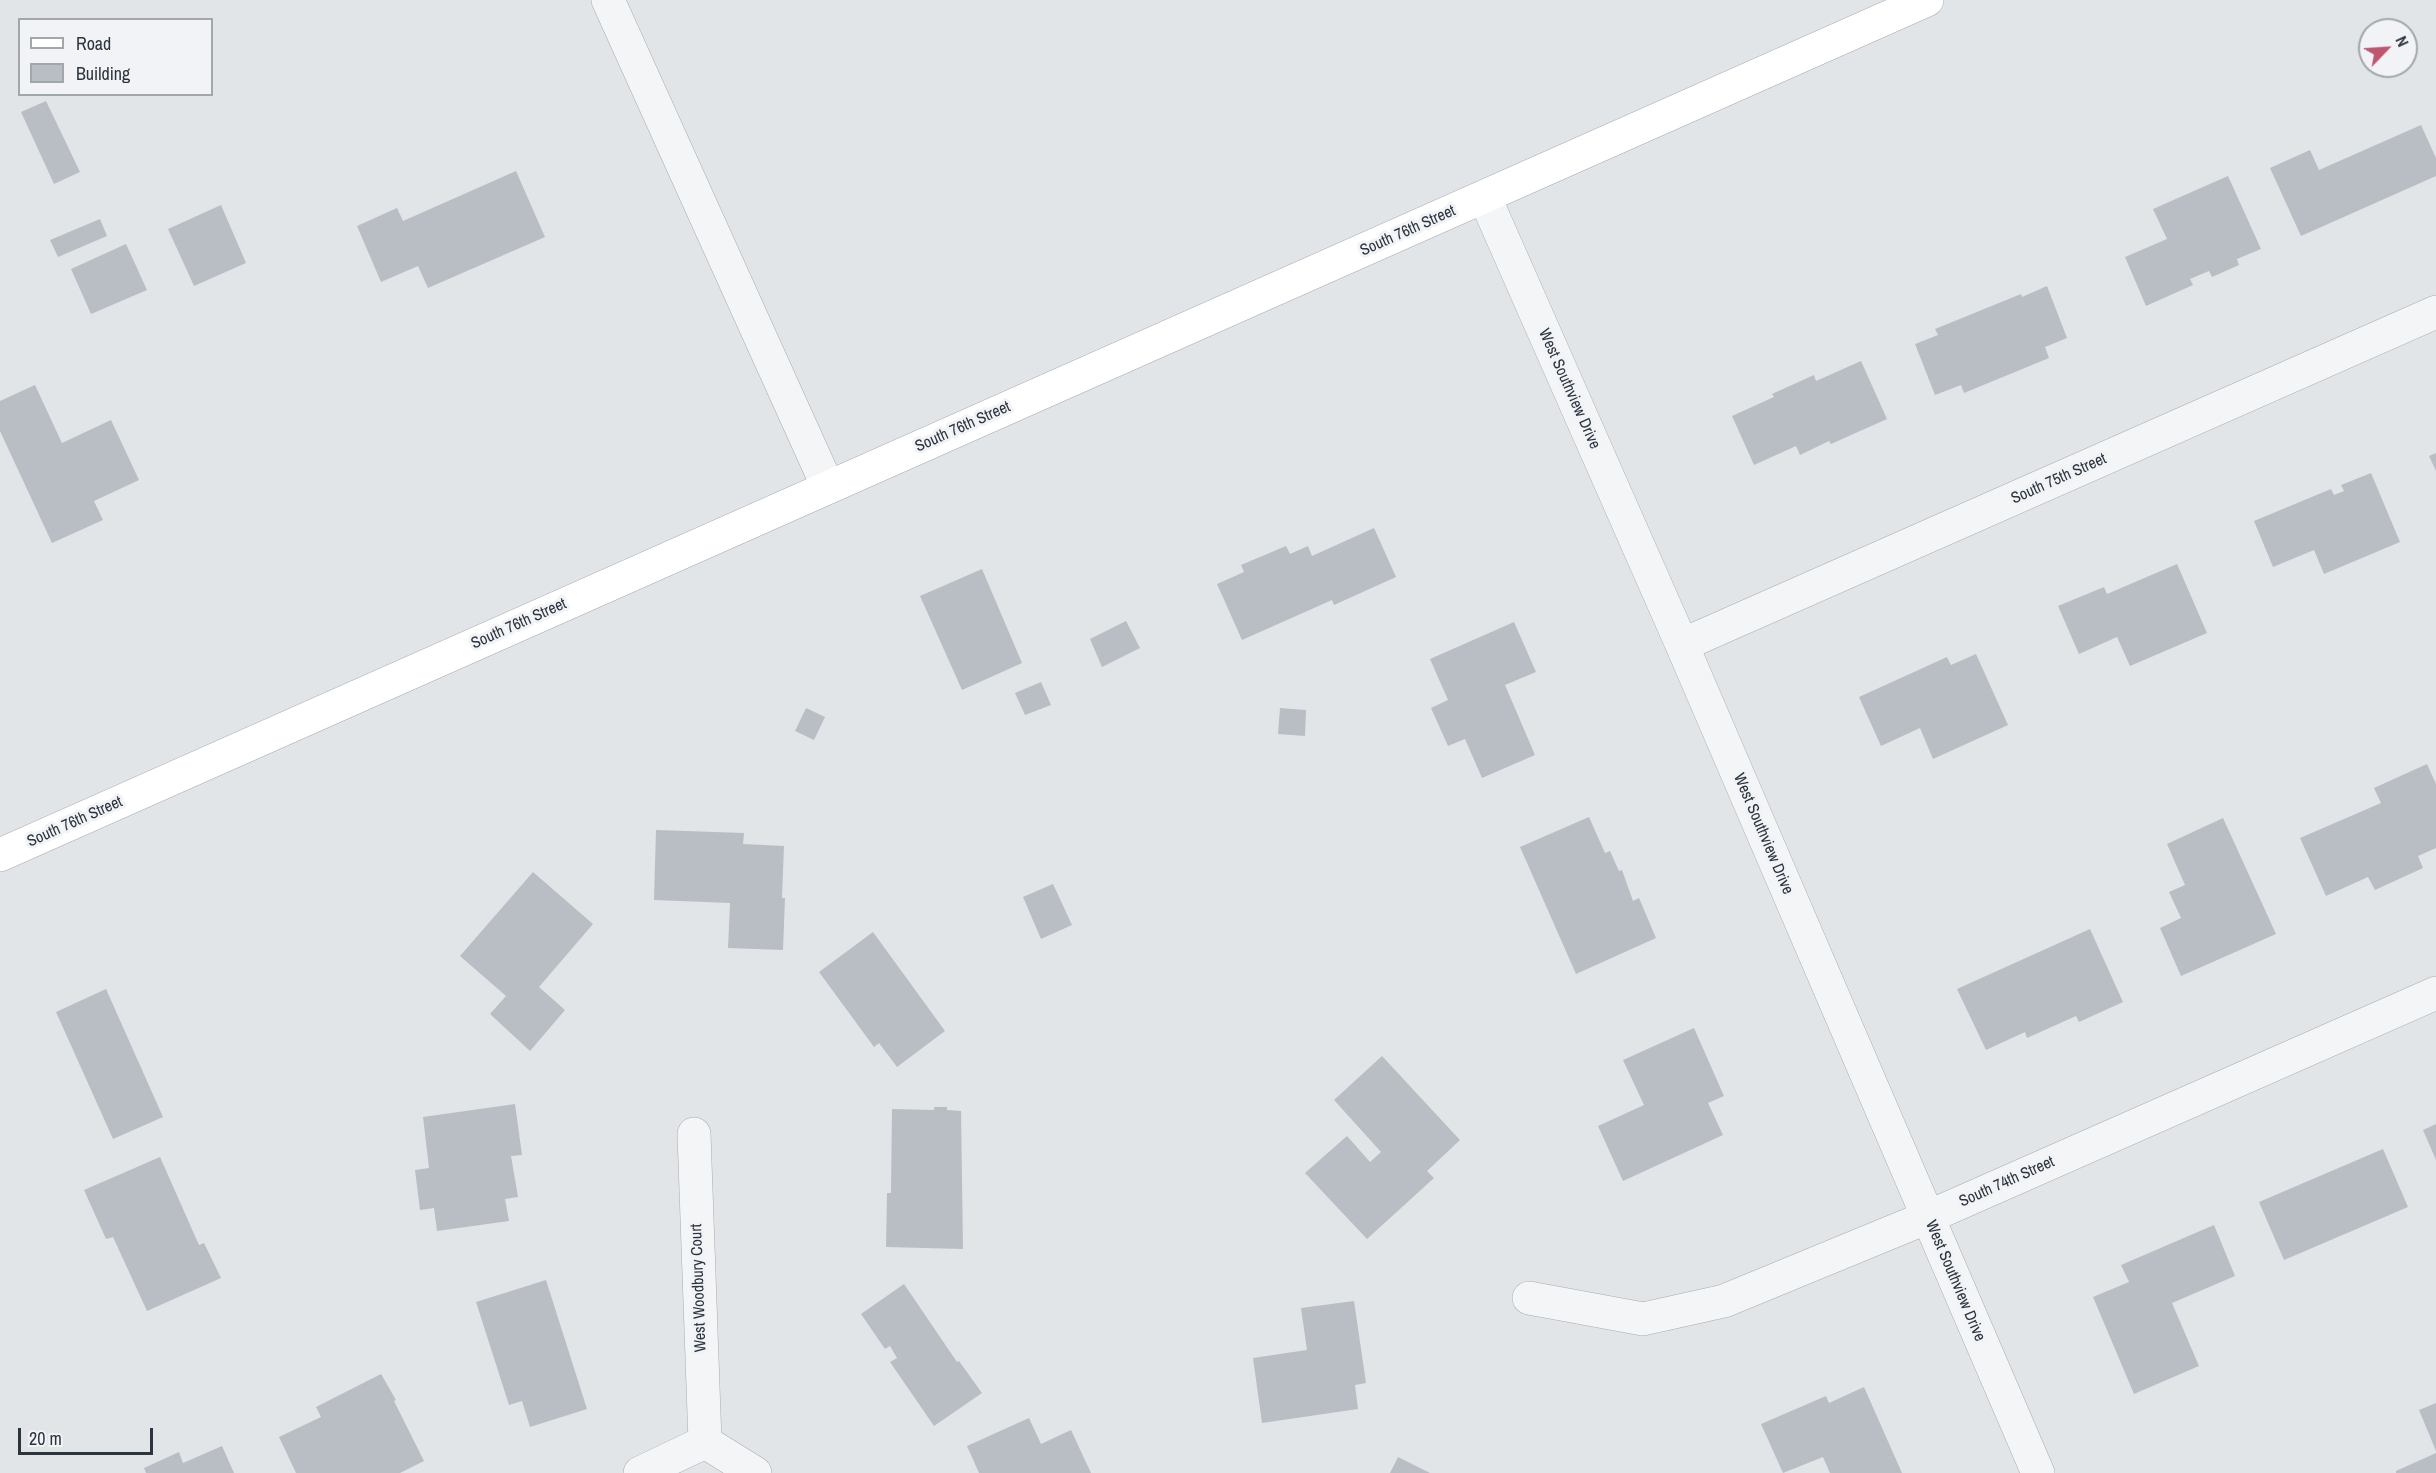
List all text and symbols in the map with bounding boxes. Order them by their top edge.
legend [18,18,213,96]
north arrow [2358,18,2418,78]
text: Road [76,31,111,56]
text: N [2391,32,2414,50]
text: Building [76,61,130,86]
street label: South 76th Street [1357,201,1459,261]
street label: West Southview Drive [1534,326,1604,452]
street label: South 76th Street [912,397,1014,457]
street label: South 75th Street [2008,449,2110,509]
street label: South 76th Street [468,594,570,654]
street label: West Southview Drive [1729,771,1797,897]
street label: South 76th Street [24,792,126,852]
street label: South 74th Street [1956,1152,2058,1212]
street label: West Southview Drive [1921,1218,1989,1344]
street label: West Woodbury Court [687,1223,711,1353]
scale bar [21,1416,156,1454]
text: 20 m [29,1426,62,1451]

